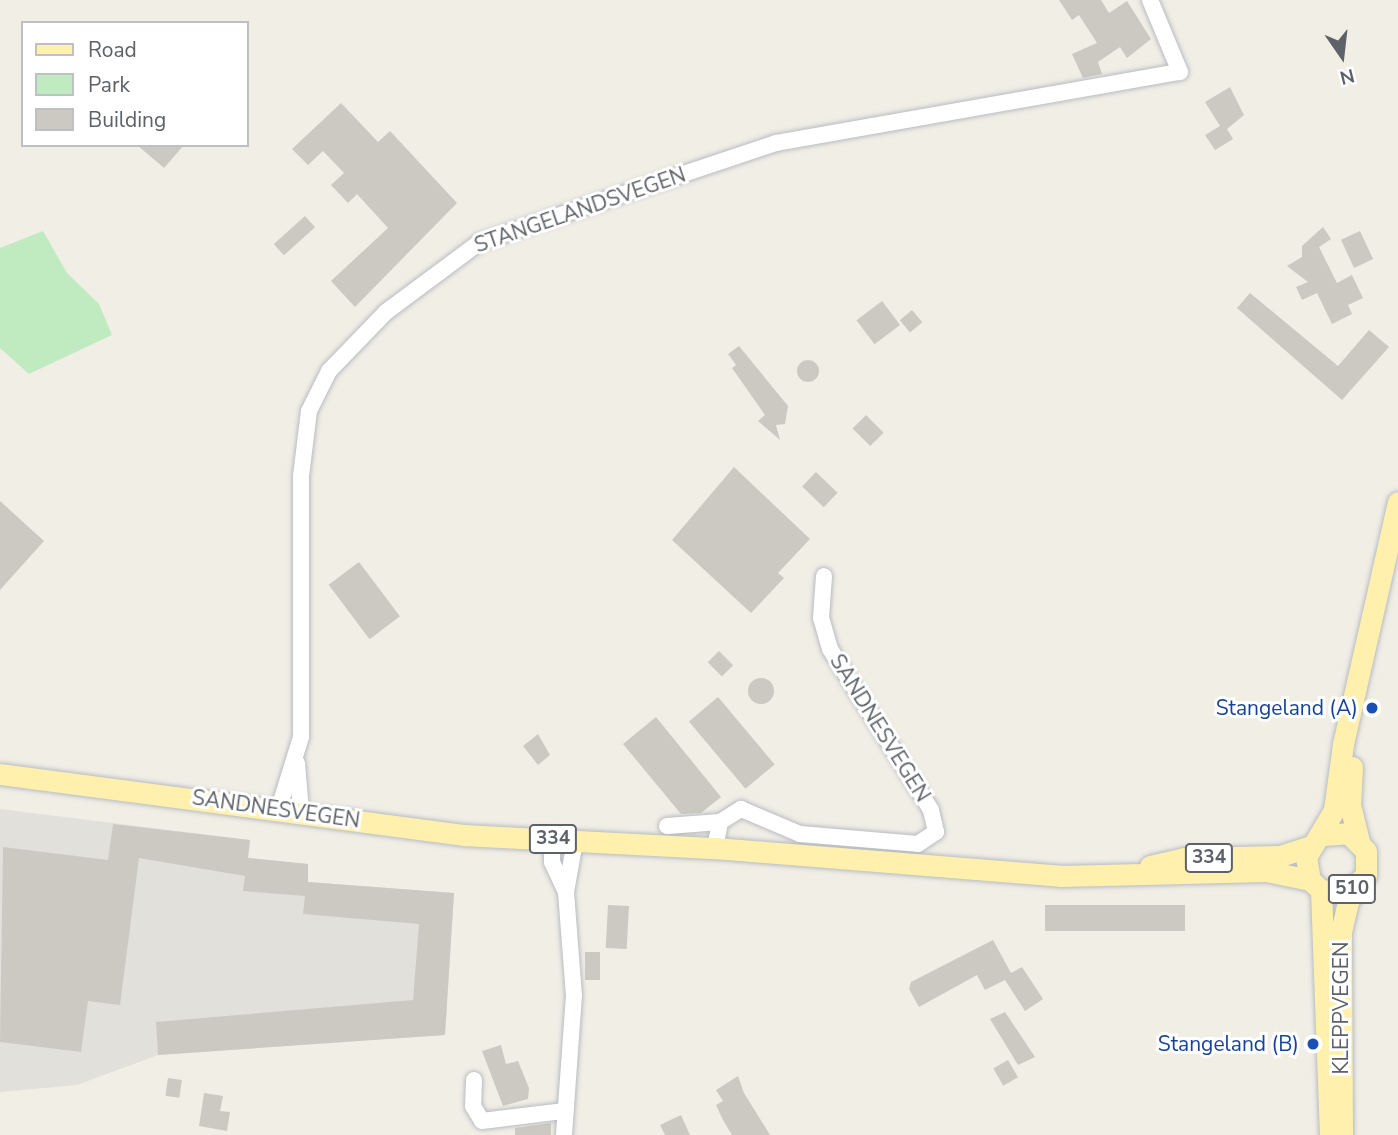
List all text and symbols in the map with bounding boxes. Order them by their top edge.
legend [21,21,248,147]
north arrow [1307,21,1377,91]
text: Road [88,36,137,64]
text: N [1337,62,1357,91]
text: Park [88,71,130,99]
text: Building [88,106,166,134]
street label: STANGELANDSVEGEN [471,162,689,258]
street label: SANDNESVEGEN [824,650,936,806]
place label: Stangeland (A) [1216,695,1358,721]
marker: Stangeland (A) [1364,700,1380,716]
street label: SANDNESVEGEN [190,785,362,833]
road number: 334 [528,824,578,854]
road number: 334 [1184,842,1234,874]
road number: 510 [1328,874,1376,904]
street label: KLEPPVEGEN [1328,941,1354,1075]
place label: Stangeland (B) [1158,1031,1299,1057]
marker: Stangeland (B) [1305,1036,1321,1052]

